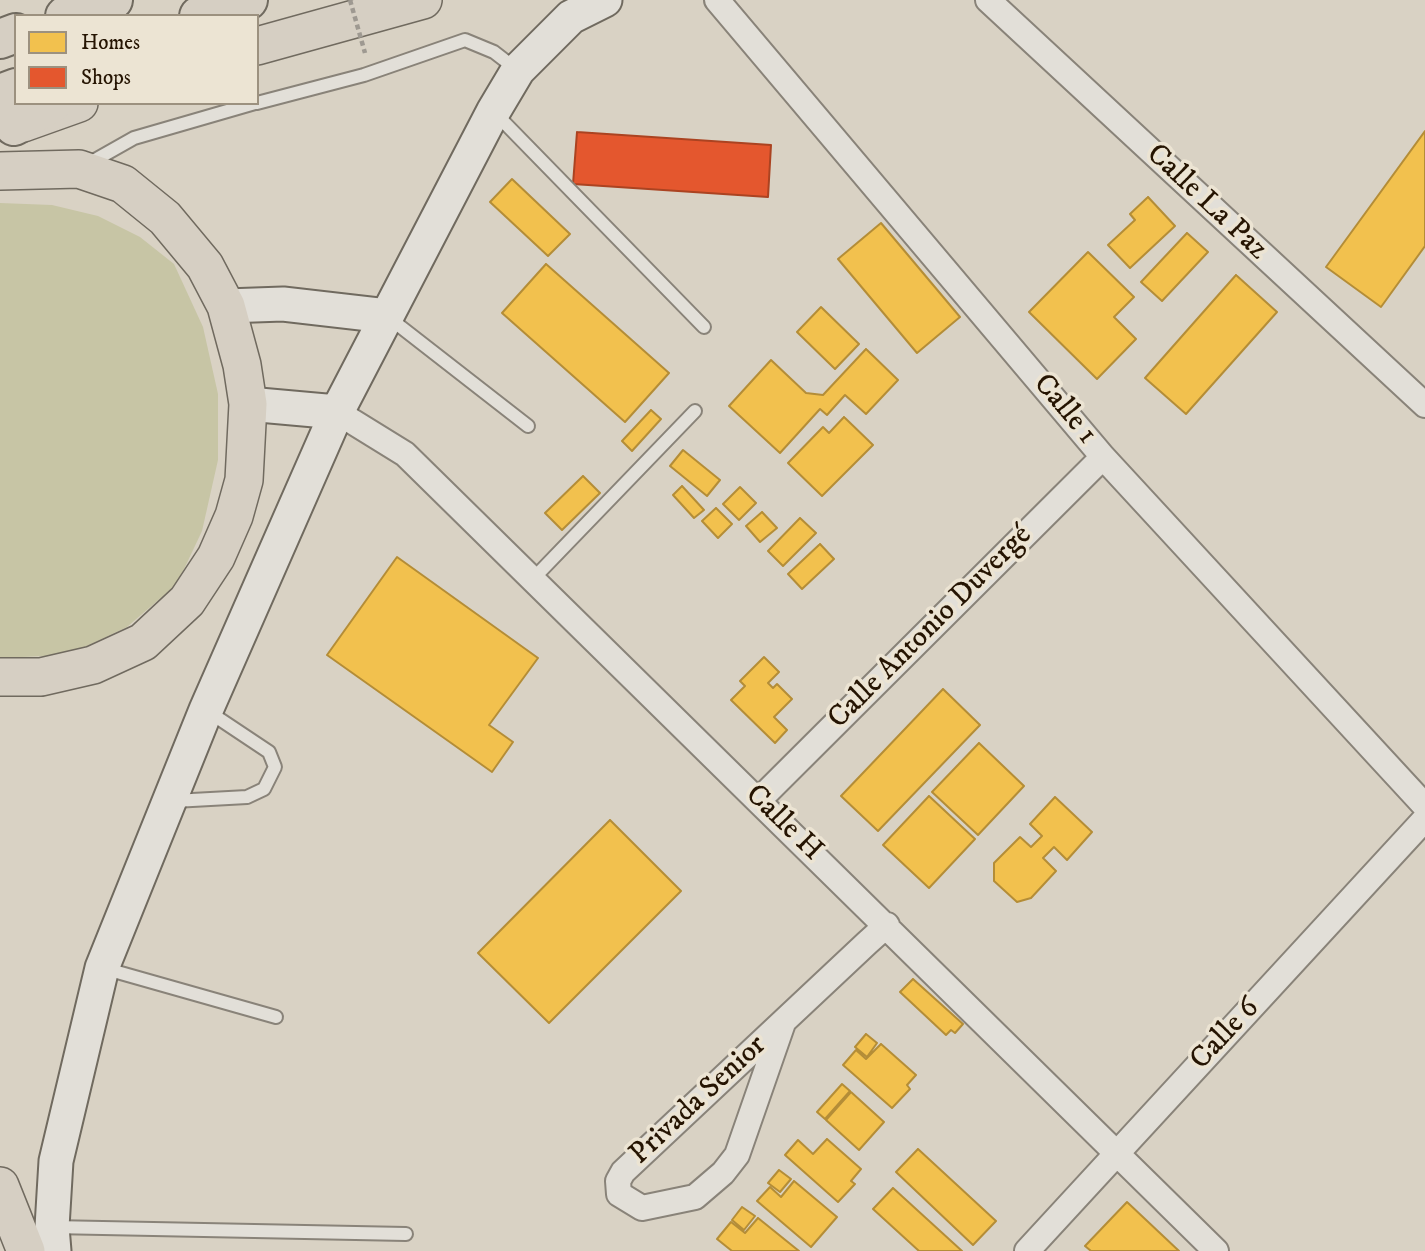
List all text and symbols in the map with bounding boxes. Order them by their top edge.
legend [14,14,259,105]
text: Homes [81,30,140,56]
text: Shops [81,65,131,91]
street label: Calle La Paz [1138,138,1274,268]
street label: Calle 1 [1024,368,1104,452]
street label: Calle Antonio Duvergé [822,519,1040,737]
street label: Calle H [736,778,830,870]
street label: Calle 6 [1184,992,1268,1078]
street label: Privada Senior [623,1029,775,1173]

